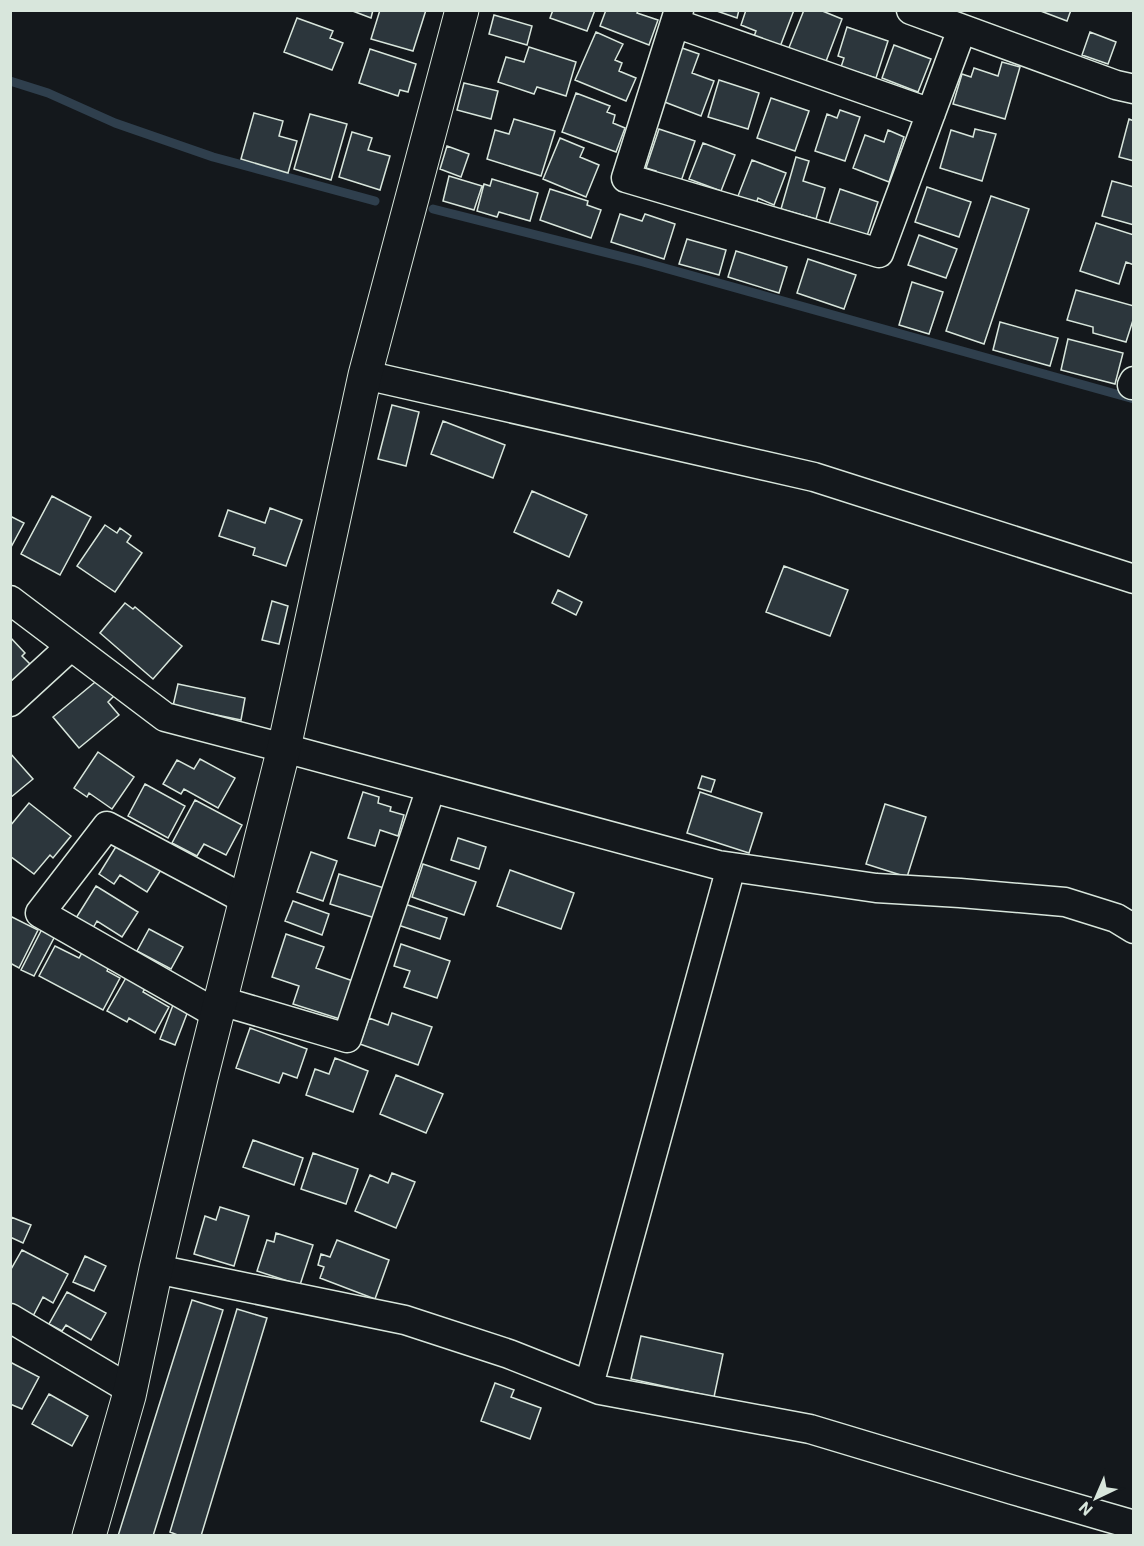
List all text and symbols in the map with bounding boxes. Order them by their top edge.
north arrow [1066,1468,1126,1528]
text: N [1075,1498,1097,1519]

